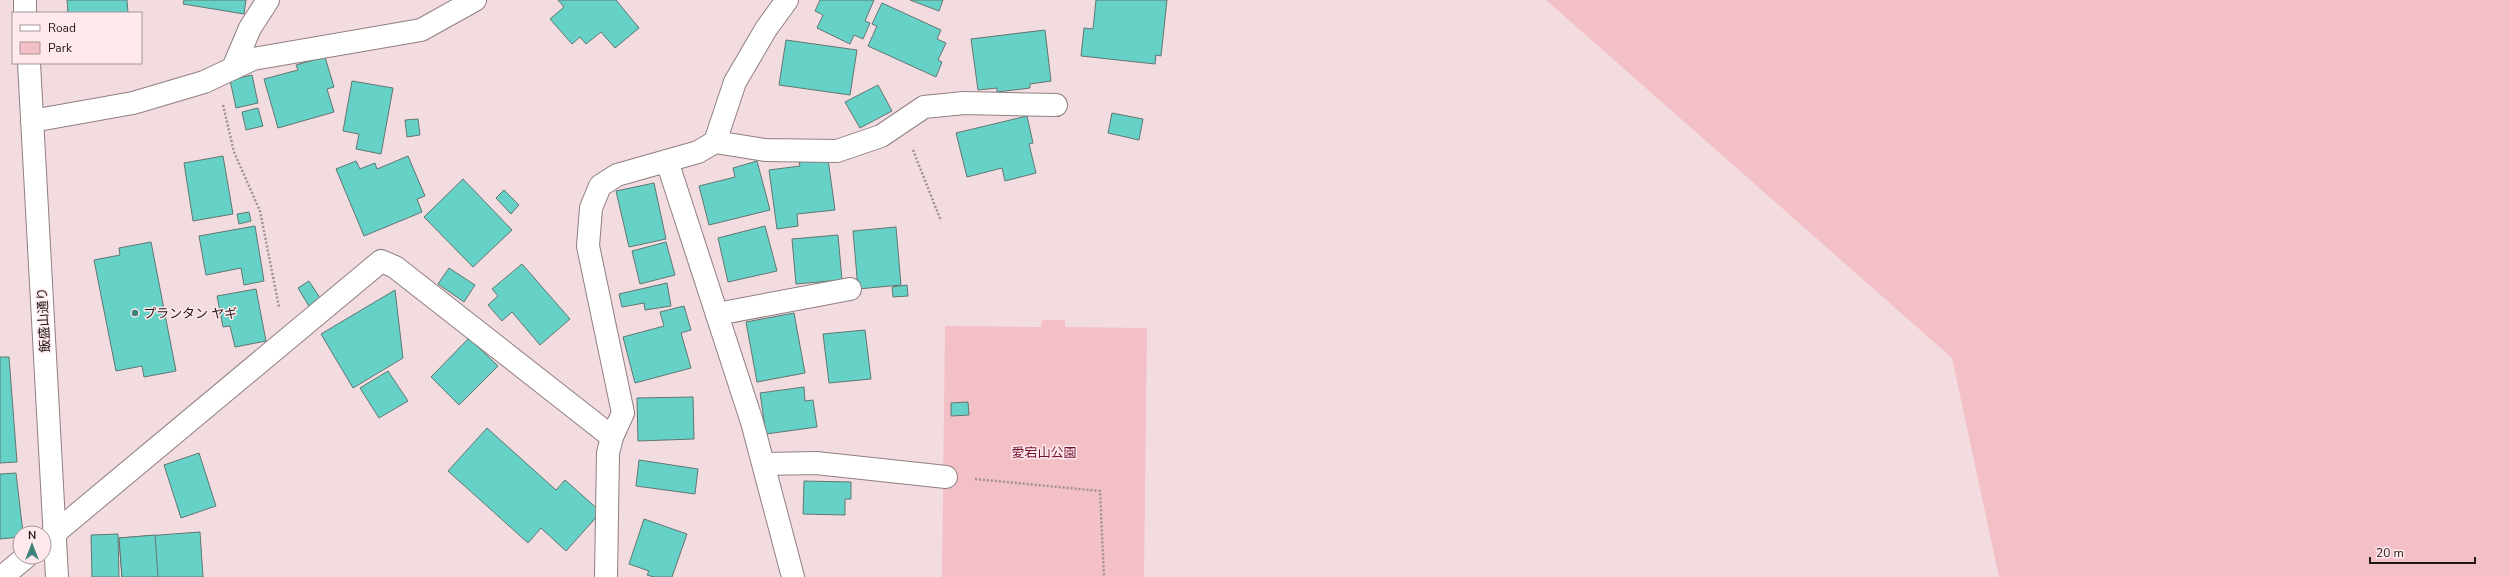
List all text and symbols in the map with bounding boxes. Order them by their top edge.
legend [12,12,142,64]
text: Road [48,20,76,36]
text: Park [48,40,73,56]
street label: 飯盛山通り [33,287,55,353]
place label: プランタン ヤギ [143,305,237,323]
marker: プランタン ヤギ [130,308,140,318]
park label: 愛宕山公園 [1011,444,1077,462]
north arrow [12,525,52,565]
text: N [28,528,36,543]
scale bar [2370,539,2475,565]
text: 20 m [2376,545,2404,561]

